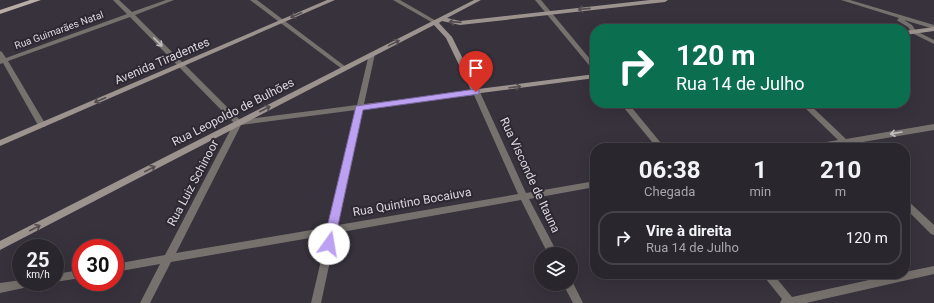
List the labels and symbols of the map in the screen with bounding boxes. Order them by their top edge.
one-way arrow [578,5,591,12]
street label: Rua Guimarães Natal [13,9,105,51]
one-way arrow [291,12,303,20]
one-way arrow [449,19,462,26]
street label: Avenida Tiradentes [112,35,212,87]
one-way arrow [153,37,163,47]
one-way arrow [387,39,399,46]
pin [459,51,493,92]
street label: Rua Leopoldo de Bulhões [169,75,297,149]
one-way arrow [508,83,521,91]
one-way arrow [94,97,106,104]
one-way arrow [259,105,271,112]
street label: Rua Visconde de Itauna [497,115,563,235]
one-way arrow [889,130,902,138]
street label: Rua Luiz Schinoor [164,138,222,228]
one-way arrow [144,164,156,172]
street label: Rua Quintino Bocaiuva [352,185,472,219]
position arrow [308,223,350,265]
one-way arrow [28,224,40,232]
speed limit sign: 30 [72,239,124,291]

